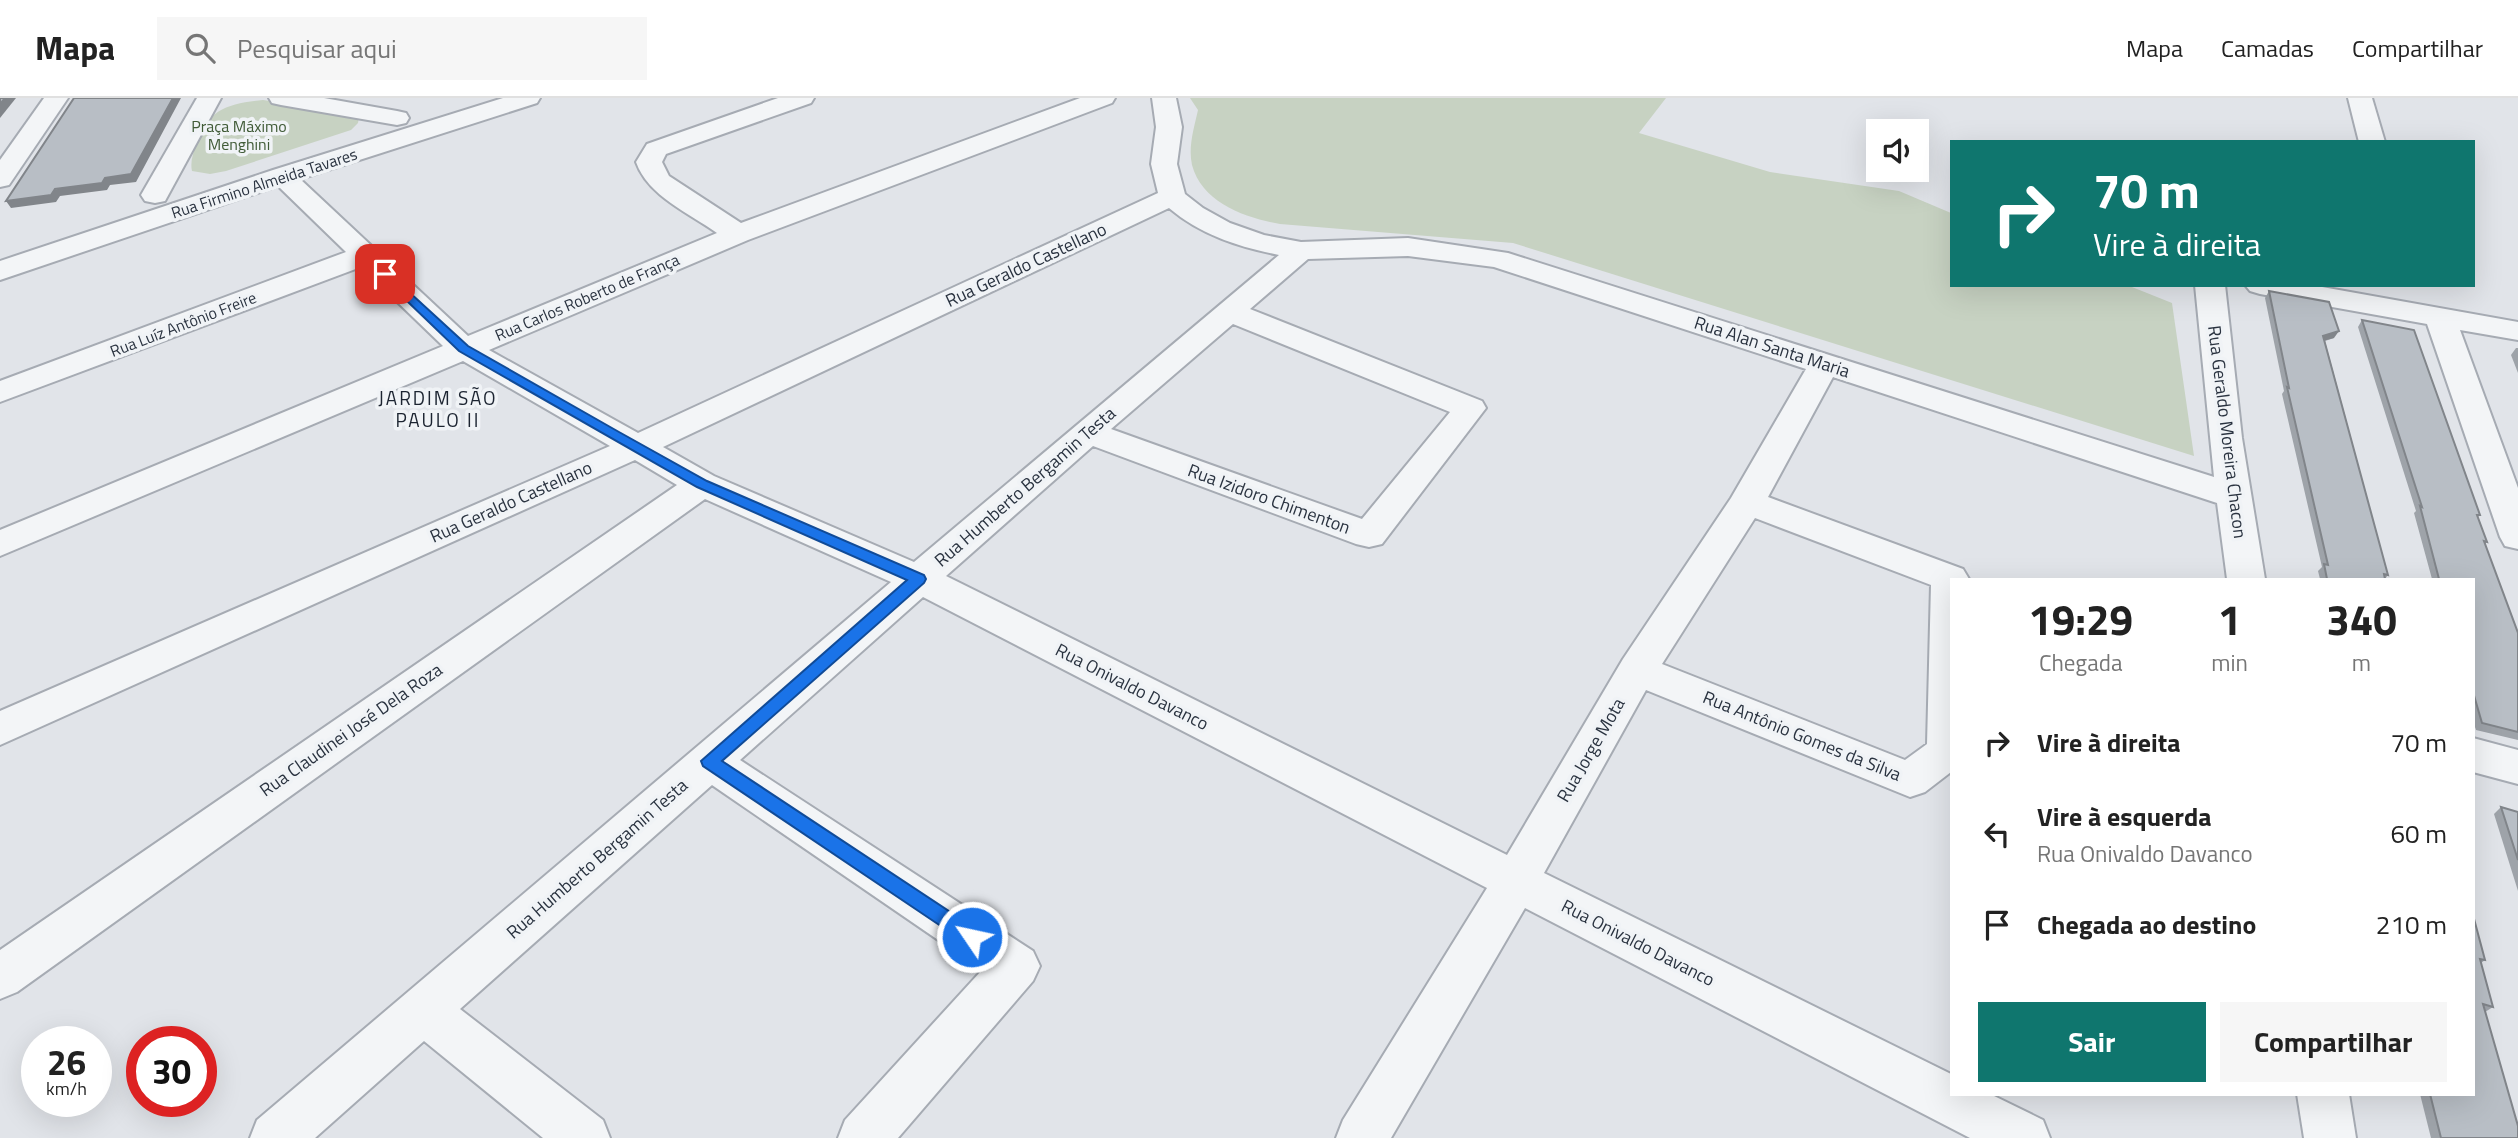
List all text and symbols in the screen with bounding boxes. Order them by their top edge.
search box [157,17,647,80]
text: Mapa [35,23,115,73]
icon: search [181,29,219,67]
text: Pesquisar aqui [237,29,397,68]
text: Mapa [2126,30,2183,66]
text: Camadas [2221,30,2314,66]
text: Compartilhar [2352,30,2483,66]
park label: Praça Máximo Menghini [191,114,287,156]
map controls [1866,119,1929,182]
button: sound [1866,119,1929,182]
street label: Rua Firmino Almeida Tavares [168,142,360,224]
text: 70 m [2093,152,2200,227]
icon: right [1978,168,2069,259]
street label: Rua Geraldo Castellano [941,215,1111,314]
text: Vire à direita [2093,220,2261,268]
pin [355,244,415,304]
street label: Rua Carlos Roberto de França [491,247,683,347]
icon: arrive [366,255,404,293]
street label: Rua Luíz Antônio Freire [106,285,260,363]
street label: Rua Alan Santa Maria [1691,309,1853,384]
street label: Rua Geraldo Moreira Chacon [2201,324,2254,540]
district label: JARDIM SÃO PAULO II [378,383,498,434]
street label: Rua Humberto Bergamin Testa [928,400,1121,573]
street label: Rua Geraldo Castellano [425,454,596,550]
street label: Rua Izidoro Chimenton [1184,457,1354,541]
text: 19:29 [2028,587,2133,651]
text: 1 [2218,587,2241,651]
text: 340 [2326,587,2397,651]
street label: Rua Onivaldo Davanco [1051,636,1214,737]
text: Chegada [2039,645,2122,680]
text: min [2211,645,2248,680]
text: m [2352,645,2371,680]
street label: Rua Claudinei José Dela Roza [254,656,448,803]
street label: Rua Antônio Gomes da Silva [1699,683,1905,788]
street label: Rua Jorge Mota [1550,693,1631,807]
text: Vire à direita [2037,723,2180,762]
text: 70 m [2390,723,2447,762]
icon: right [1978,724,2016,762]
street label: Rua Humberto Bergamin Testa [500,772,693,945]
text: Vire à esquerda [2037,797,2212,836]
text: 60 m [2390,814,2447,853]
icon: left [1978,815,2016,853]
text: Rua Onivaldo Davanco [2037,836,2253,871]
street label: Rua Onivaldo Davanco [1557,892,1720,993]
position arrow [935,900,1009,974]
text: Chegada ao destino [2037,905,2256,944]
text: 210 m [2376,905,2447,944]
icon: arrive [1978,906,2016,944]
button: Sair [1978,1002,2206,1082]
button: Compartilhar [2220,1002,2447,1082]
speed limit sign: 30 [126,1026,217,1117]
text: 26 [47,1035,86,1089]
text: km/h [46,1075,87,1102]

